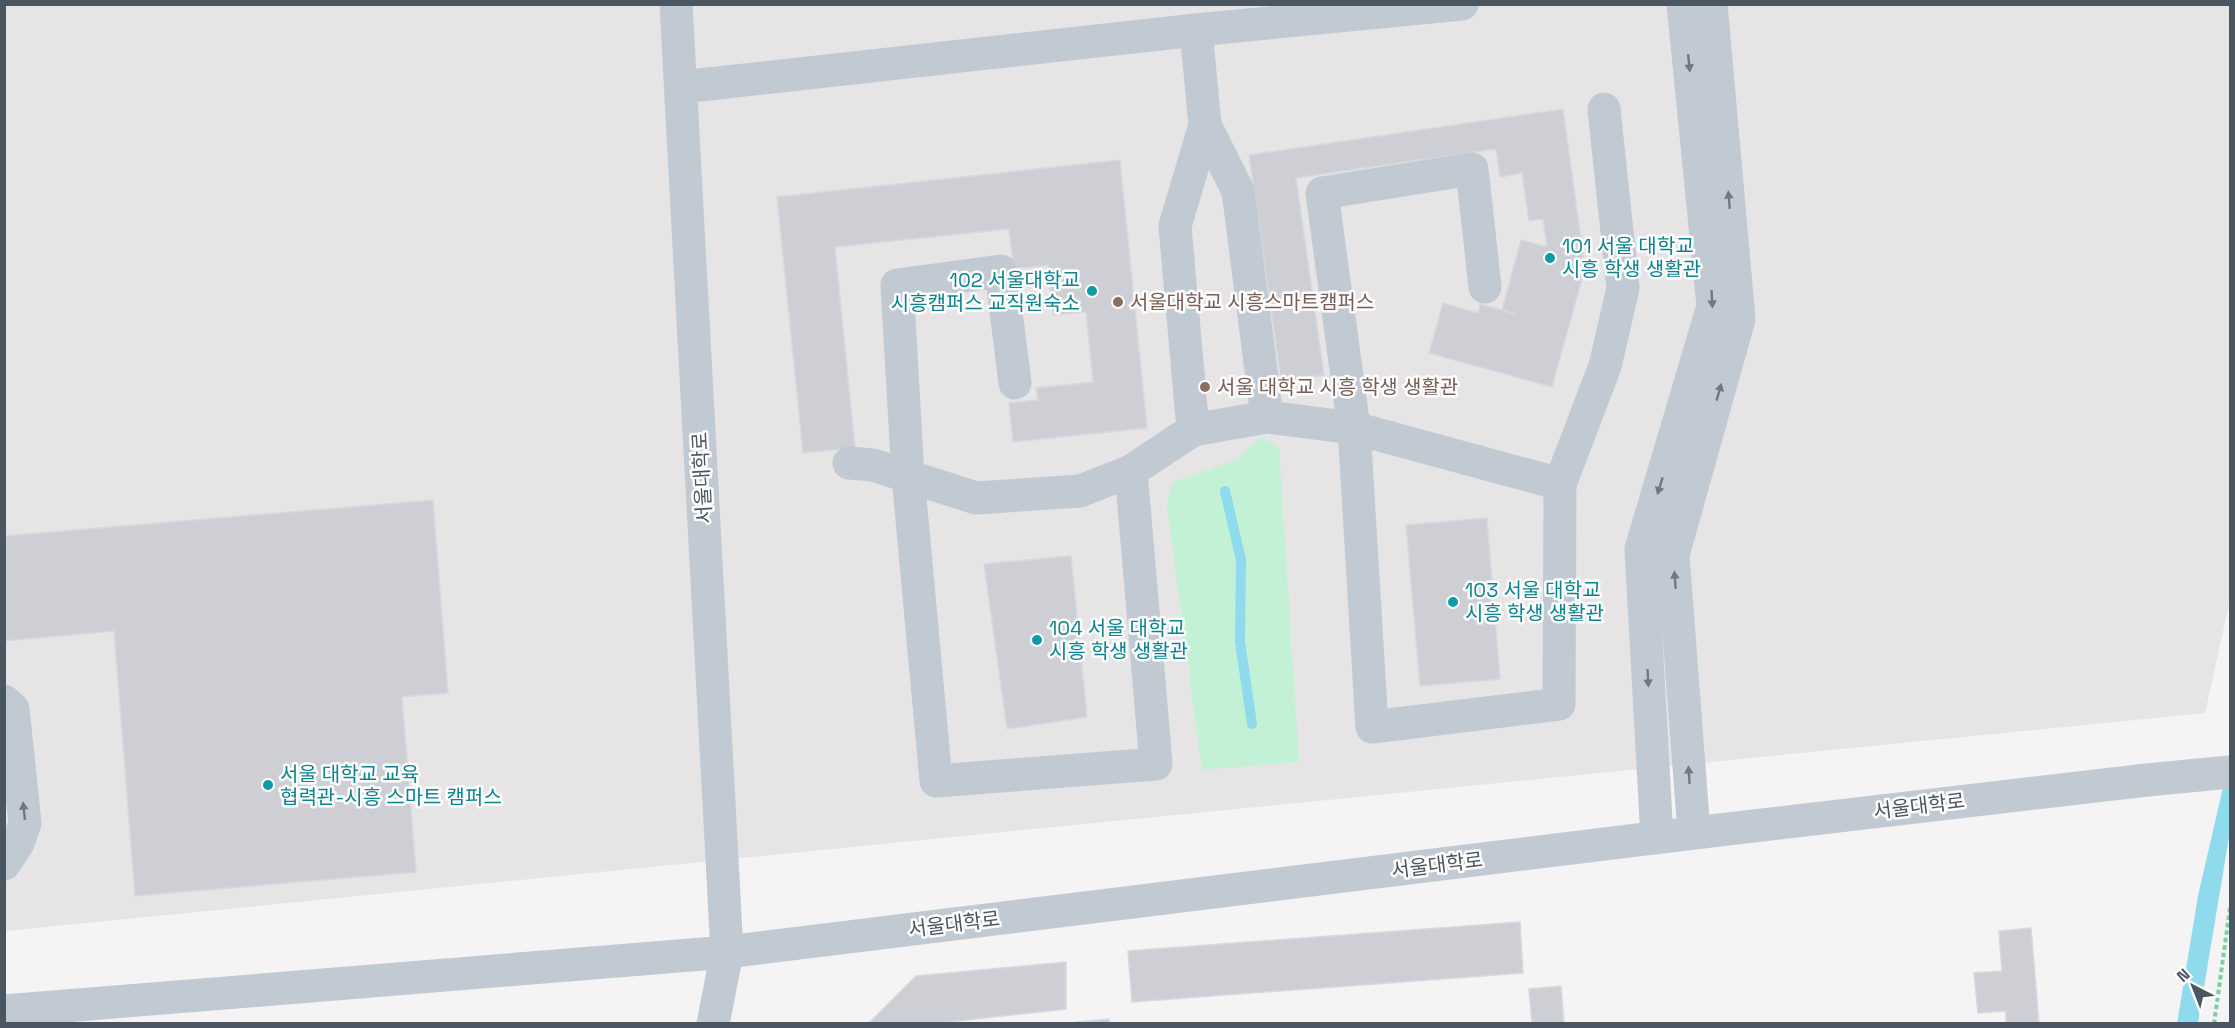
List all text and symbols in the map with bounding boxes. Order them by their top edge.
one-way arrow [1684,53,1694,72]
one-way arrow [1724,191,1734,210]
place label: 101 서울 대학교 시흥 학생 생활관 [1562,233,1701,282]
marker: 101 서울 대학교 시흥 학생 생활관 [1543,251,1557,265]
place label: 102 서울대학교 시흥캠퍼스 교직원숙소 [891,267,1080,316]
marker: 102 서울대학교 시흥캠퍼스 교직원숙소 [1085,284,1099,298]
place label: 서울대학교 시흥스마트캠퍼스 [1130,289,1374,315]
one-way arrow [1707,289,1717,308]
marker: 서울대학교 시흥스마트캠퍼스 [1111,295,1125,309]
place label: 서울 대학교 시흥 학생 생활관 [1217,374,1458,400]
marker: 서울 대학교 시흥 학생 생활관 [1198,380,1212,394]
one-way arrow [1715,383,1724,401]
street label: 서울대학로 [687,431,717,525]
one-way arrow [1655,477,1664,495]
one-way arrow [1670,571,1679,590]
place label: 103 서울 대학교 시흥 학생 생활관 [1465,577,1604,626]
marker: 103 서울 대학교 시흥 학생 생활관 [1446,595,1460,609]
place label: 104 서울 대학교 시흥 학생 생활관 [1049,615,1188,664]
marker: 104 서울 대학교 시흥 학생 생활관 [1030,633,1044,647]
one-way arrow [1643,668,1653,687]
place label: 서울 대학교 교육 협력관-시흥 스마트 캠퍼스 [280,761,502,810]
one-way arrow [1685,765,1694,784]
marker: 서울 대학교 교육 협력관-시흥 스마트 캠퍼스 [261,778,275,792]
street label: 서울대학로 [1872,787,1966,825]
one-way arrow [19,801,28,820]
street label: 서울대학로 [1390,846,1484,884]
street label: 서울대학로 [907,905,1001,943]
north arrow [2163,956,2223,1016]
text: N [2172,964,2194,987]

